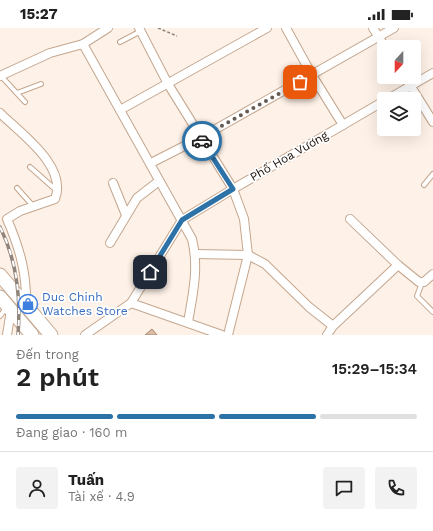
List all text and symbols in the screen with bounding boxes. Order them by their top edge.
text: 15:27 [20,5,58,23]
north arrow [377,40,421,84]
map controls [377,40,421,136]
pin [283,65,317,99]
icon: bag [289,71,311,93]
button: layers [377,92,421,136]
courier [182,121,222,161]
street label: Phố Hoa Vương [247,128,331,184]
icon: car [191,130,213,152]
pin [133,255,167,289]
icon: home [139,261,161,283]
place label: Duc Chinh Watches Store [42,290,128,318]
shop icon: Duc Chinh Watches Store [17,293,39,315]
text: Đến trong [16,347,79,362]
text: 15:29–15:34 [332,360,417,378]
text: 2 phút [16,362,99,392]
text: Đang giao · 160 m [16,425,127,440]
button: person [16,467,58,509]
button: chat [323,467,365,509]
button: phone [375,467,417,509]
text: Tuấn [68,471,104,489]
text: Tài xế · 4.9 [68,489,135,504]

